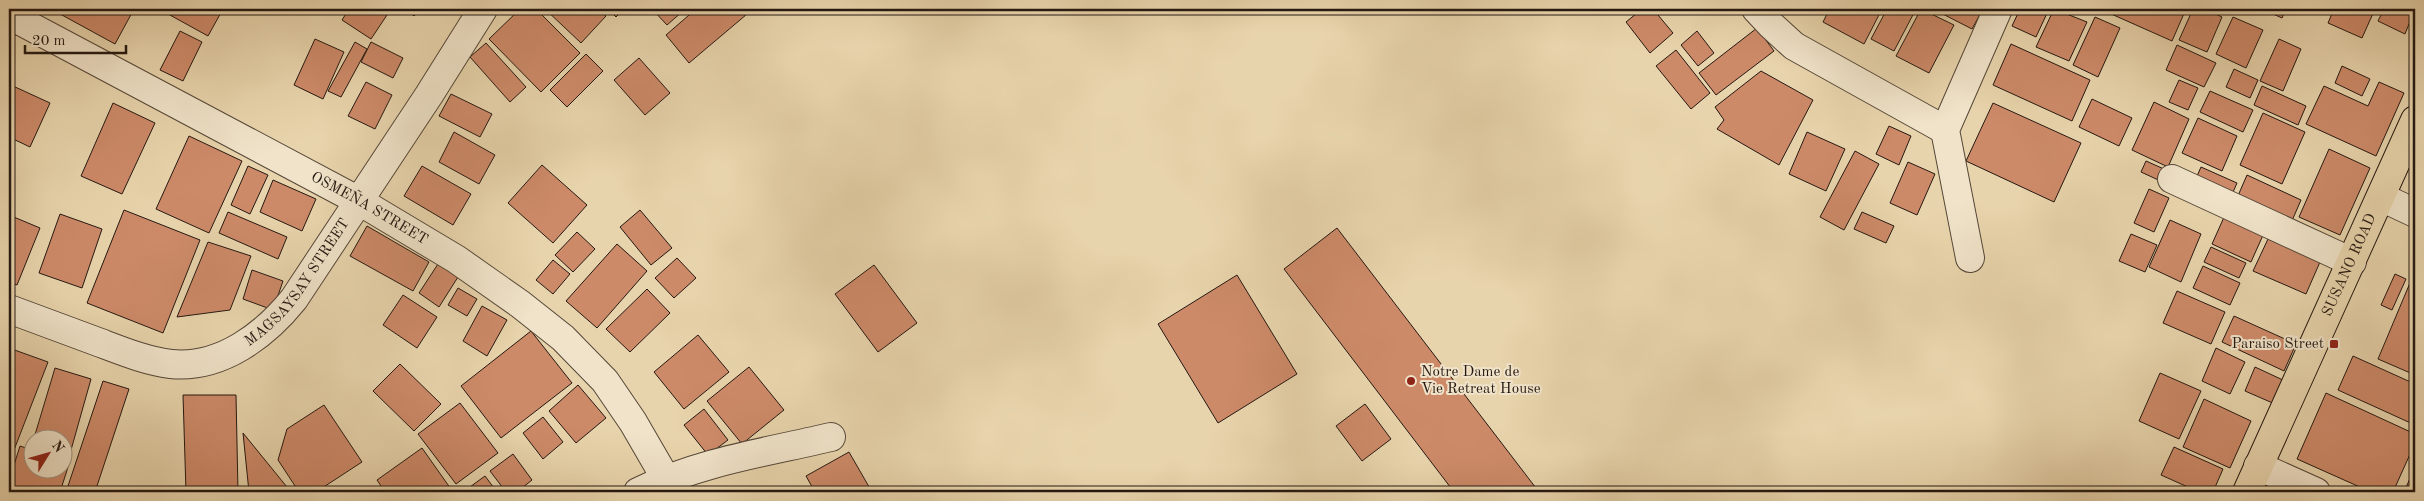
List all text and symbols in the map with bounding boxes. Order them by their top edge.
scale bar [25,22,126,54]
text: 20 m [32,34,66,49]
street label: OSMEÑA STREET [308,169,430,248]
street label: SUSANO ROAD [2320,211,2379,319]
street label: MAGSAYSAY STREET [242,216,352,349]
place label: Paraiso Street [2232,337,2324,352]
marker: Paraiso Street [2328,338,2340,350]
place label: Notre Dame de Vie Retreat House [1421,365,1541,397]
marker: Notre Dame de Vie Retreat House [1405,375,1417,387]
north arrow [22,428,72,478]
text: N [49,438,67,456]

